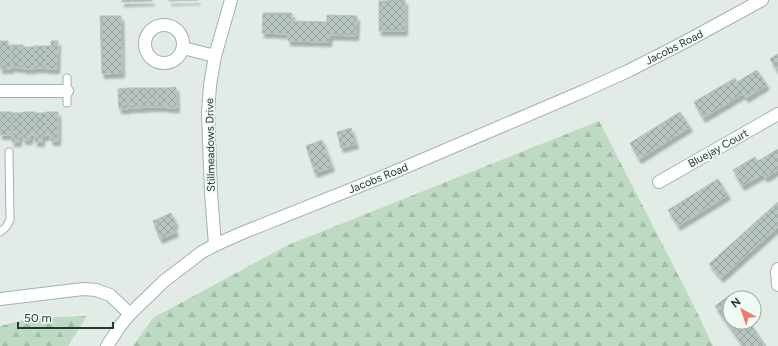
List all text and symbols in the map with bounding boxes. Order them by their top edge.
street label: Jacobs Road [643,27,705,68]
street label: Stillmeadows Drive [203,98,218,192]
street label: Bluejay Court [686,127,751,170]
street label: Jacobs Road [346,161,410,196]
north arrow [722,290,762,330]
text: N [728,295,743,310]
scale bar [18,304,113,330]
text: 50 m [24,311,52,325]

